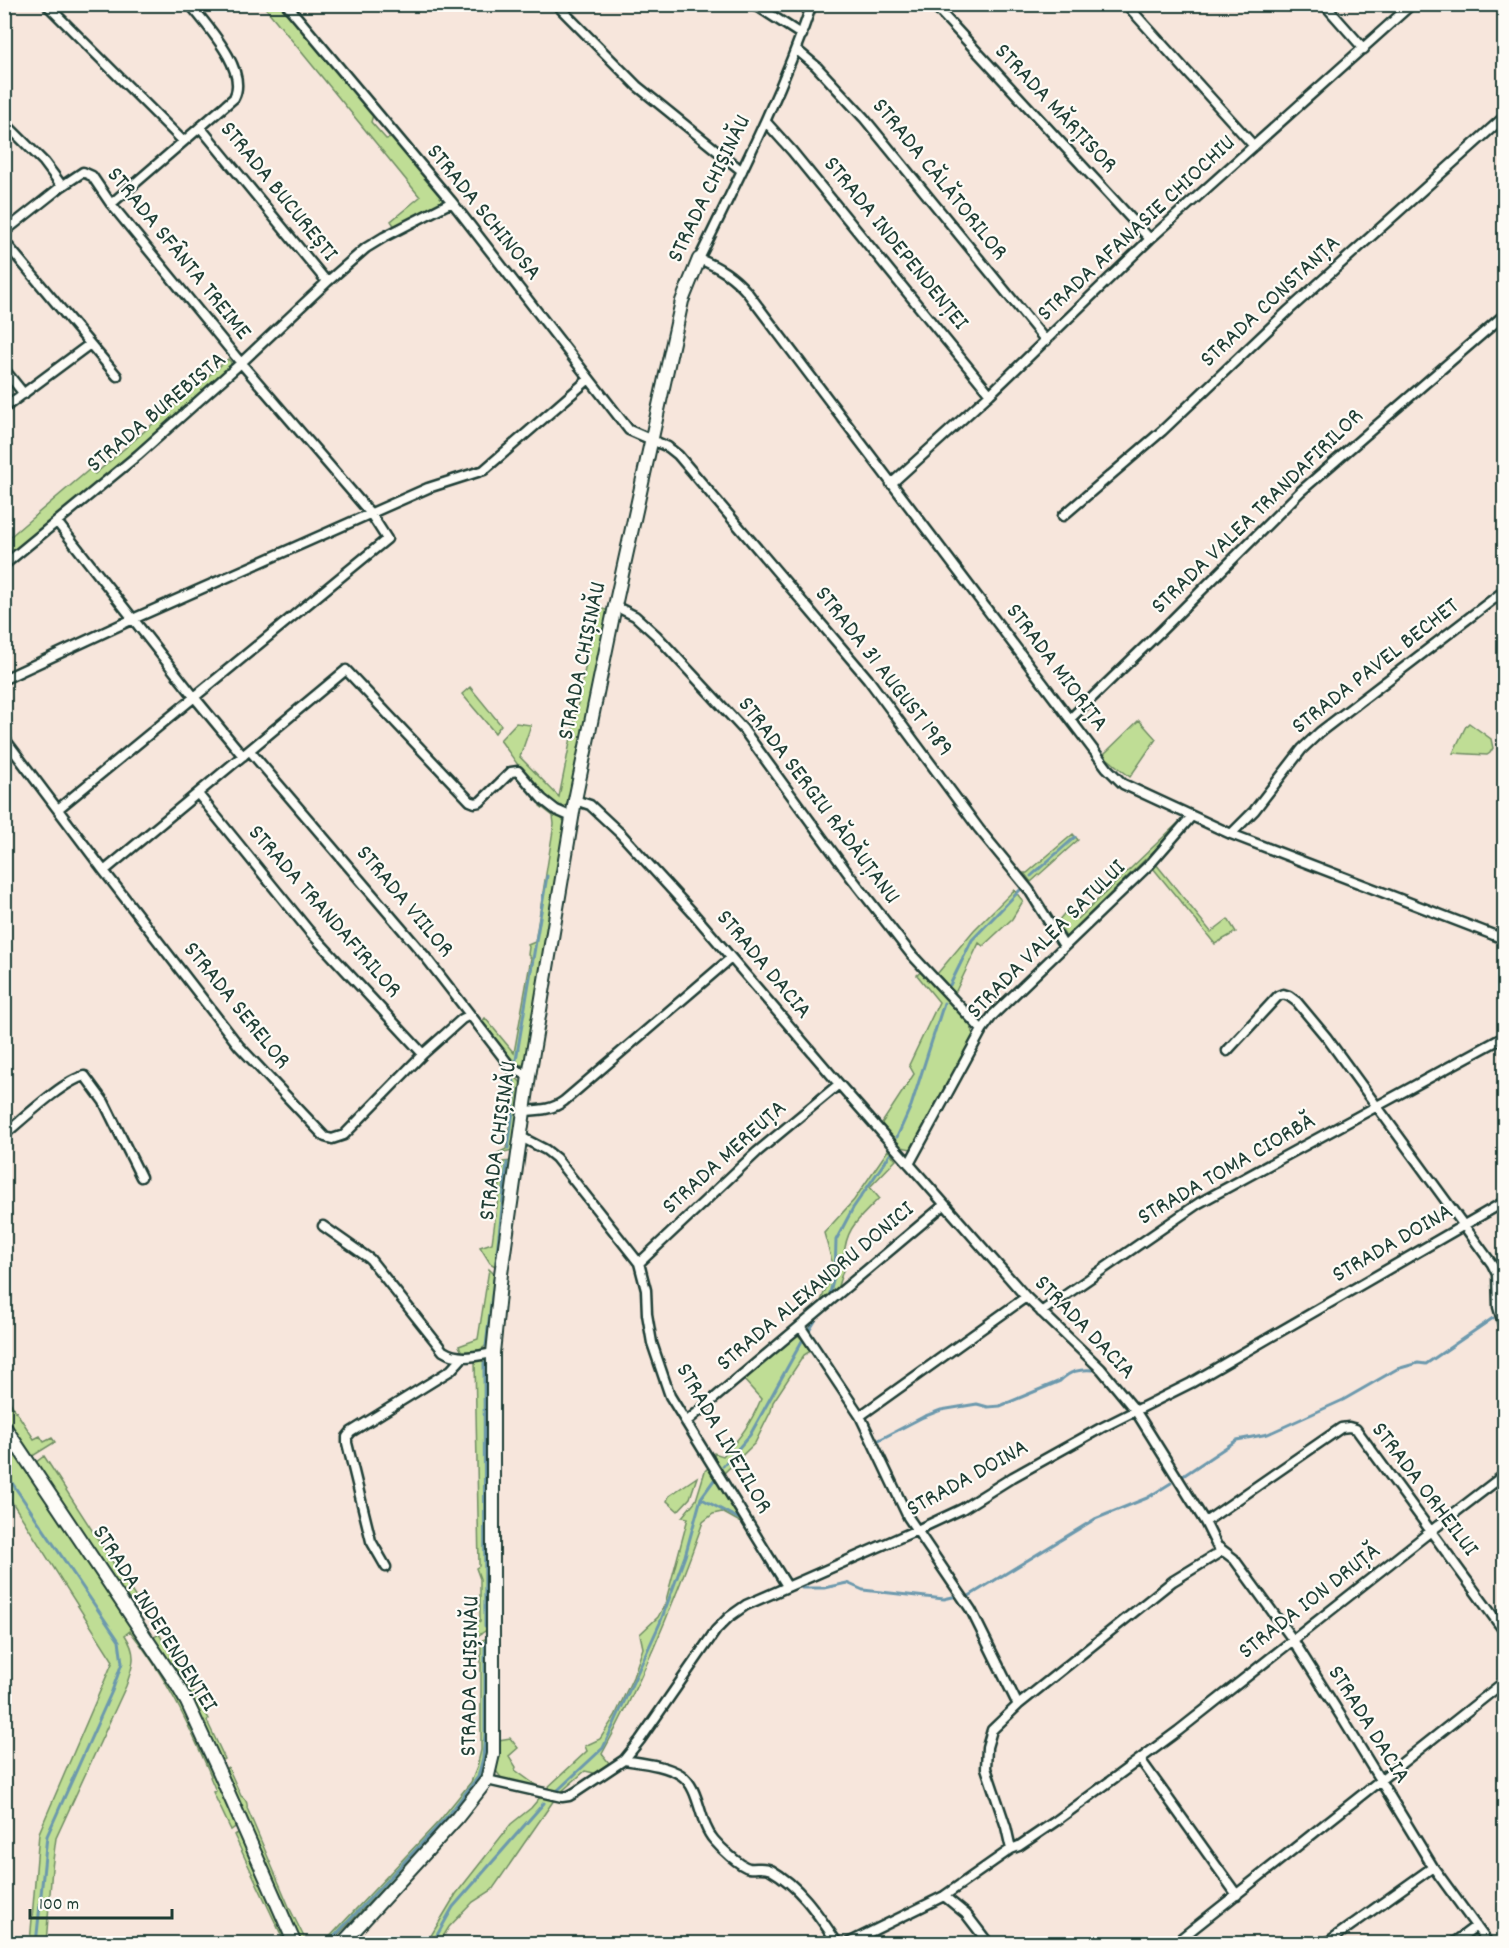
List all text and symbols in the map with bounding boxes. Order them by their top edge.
street label: STRADA MĂRȚISOR [986,36,1124,182]
street label: STRADA CĂLĂTORILOR [863,91,1015,269]
street label: STRADA CHIȘINĂU [660,109,760,269]
street label: STRADA BUCUREȘTI [211,115,346,270]
street label: STRADA AFANASIE CHIOCHIU [1030,128,1244,330]
street label: STRADA SCHINOSA [417,137,549,289]
street label: STRADA INDEPENDENȚEI [814,150,976,339]
street label: STRADA SFÂNTA TREIME [97,160,259,348]
street label: STRADA CONSTANȚA [1193,228,1349,376]
street label: STRADA BUREBISTA [80,344,234,482]
street label: STRADA VALEA TRANDAFIRILOR [1144,401,1372,623]
street label: STRADA CHIȘINĂU [550,579,616,743]
street label: STRADA 31 AUGUST 1989 [805,579,961,765]
street label: STRADA PAVEL BECHET [1285,590,1467,743]
street label: STRADA MIORIȚA [996,597,1116,739]
street label: STRADA SERGIU RĂDĂUȚANU [728,690,908,912]
street label: STRADA TRANDAFIRILOR [239,818,409,1006]
street label: STRADA VIILOR [347,838,461,966]
street label: STRADA VALEA SATULUI [959,852,1135,1028]
street label: STRADA DACIA [707,903,819,1027]
street label: STRADA SERELOR [174,935,298,1077]
street label: STRADA CHIȘINĂU [471,1059,527,1223]
street label: STRADA MEREUȚA [655,1093,795,1223]
street label: STRADA TOMA CIORBĂ [1132,1105,1322,1235]
street label: STRADA ALEXANDRU DONICI [710,1194,923,1380]
street label: STRADA DOINA [1326,1196,1460,1292]
street label: STRADA DACIA [1025,1268,1143,1388]
street label: STRADA LIVEZILOR [666,1357,780,1521]
street label: STRADA ORHEILUI [1362,1416,1486,1565]
street label: STRADA DOINA [901,1432,1035,1526]
street label: STRADA INDEPENDENȚEI [83,1519,226,1720]
street label: STRADA ION DRUȚĂ [1232,1536,1388,1668]
street label: STRADA CHIȘINĂU [453,1595,489,1757]
street label: STRADA DACIA [1318,1659,1418,1791]
scale bar [30,1882,172,1920]
text: 100 m [39,1893,79,1918]

